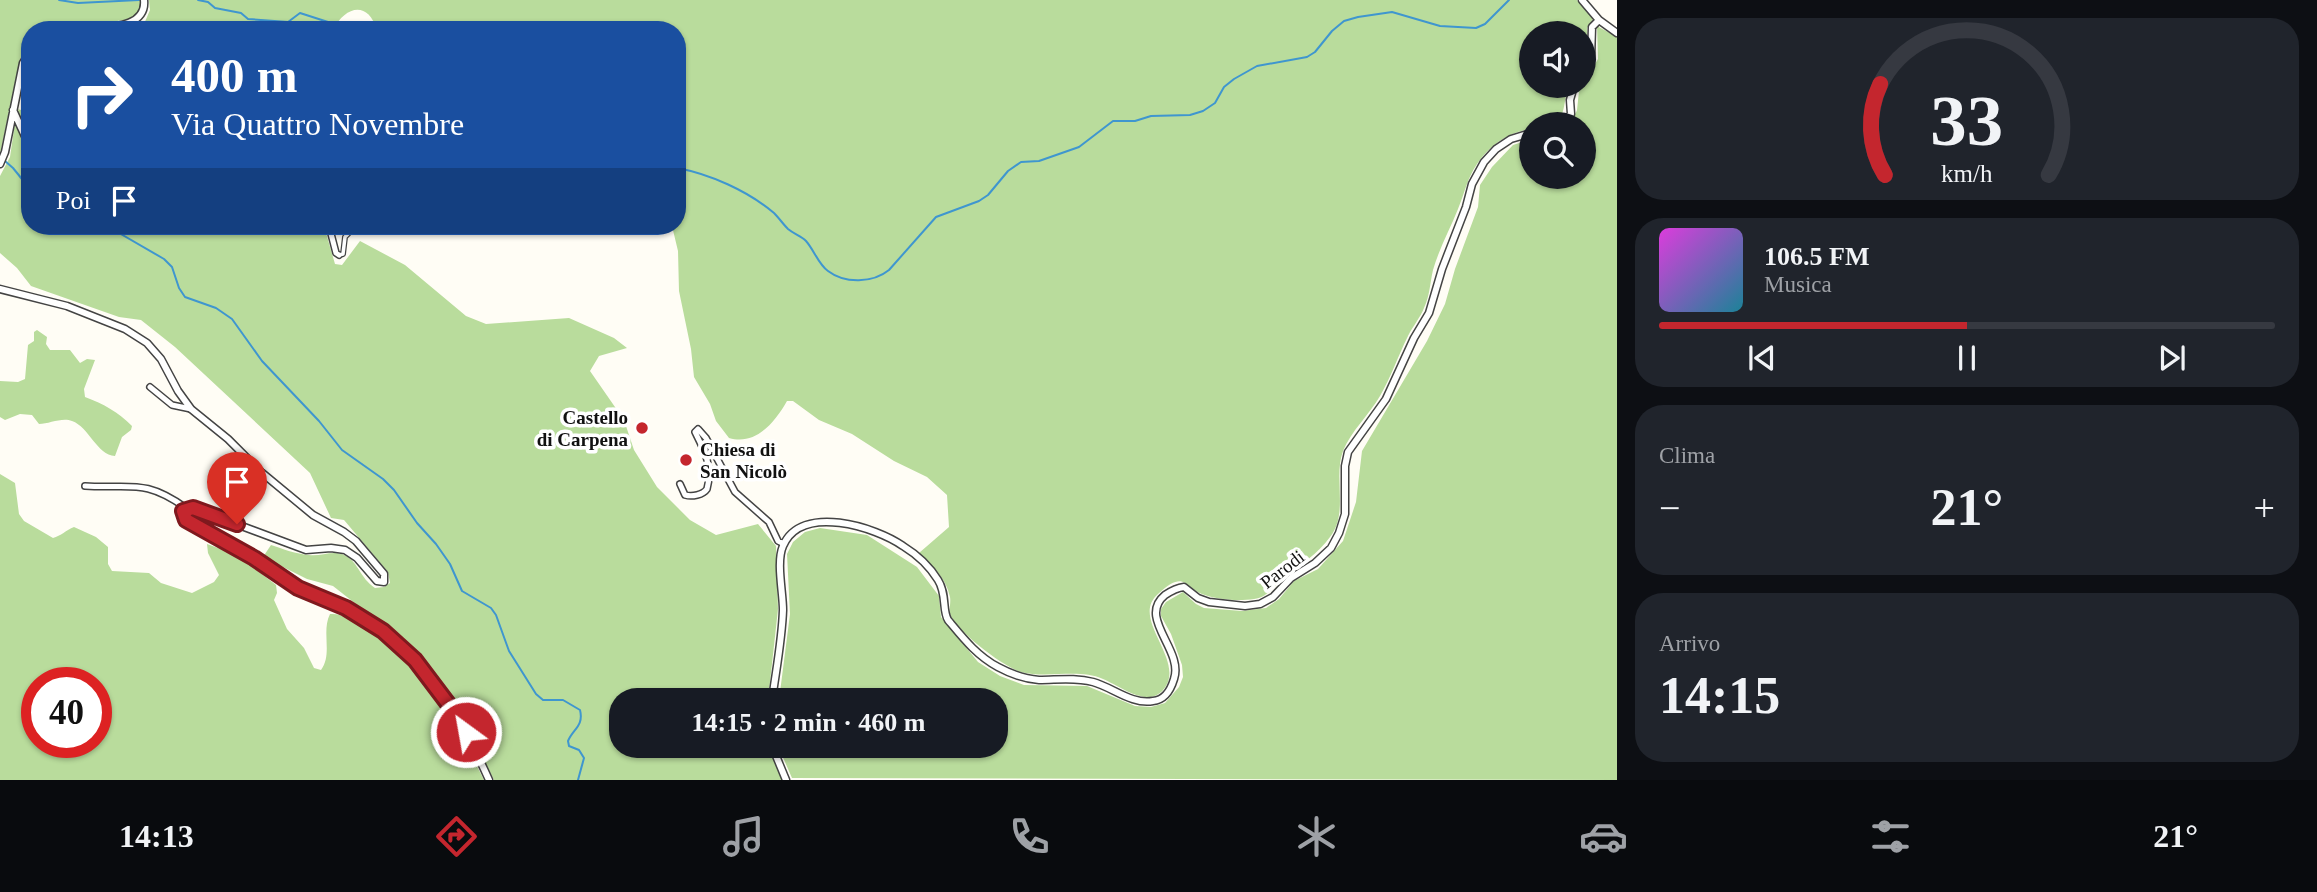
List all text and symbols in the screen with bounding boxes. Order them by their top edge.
map controls [1519,21,1596,189]
button: sound [1519,21,1596,98]
text: 400 m [171,48,298,103]
icon: right [56,49,147,140]
text: 33 [1931,80,2003,161]
text: Via Quattro Novembre [171,106,464,142]
button: search [1519,112,1596,189]
text: km/h [1941,160,1993,187]
icon: arrive [105,182,143,220]
text: Poi [56,186,91,215]
text: 106.5 FM [1764,242,1869,271]
text: Musica [1764,272,1832,297]
icon: previous [1743,339,1781,377]
icon: pause [1948,339,1986,377]
icon: next [2153,339,2191,377]
place label: Castello di Carpena [537,407,628,450]
marker: Castello di Carpena [634,420,650,436]
place label: Chiesa di San Nicolò [700,439,787,482]
text: Clima [1659,443,1715,468]
pin [207,452,267,524]
marker: Chiesa di San Nicolò [678,452,694,468]
icon: arrive [218,463,256,501]
text: 21° [1931,479,2003,536]
text: − [1659,487,1680,529]
text: + [2254,487,2275,529]
street label: Parodi [1256,546,1308,593]
text: Arrivo [1659,631,1720,656]
speed limit sign: 40 [21,667,112,758]
text: 14:15 [1659,667,1780,724]
position arrow [429,695,503,769]
text: 14:15 · 2 min · 460 m [692,708,926,737]
icon: directions [432,812,481,861]
icon: music [719,812,768,861]
icon: phone [1005,812,1054,861]
icon: climate [1292,812,1341,861]
icon: car [1579,812,1628,861]
icon: filters [1866,812,1915,861]
text: 14:13 [119,818,194,854]
text: 21° [2153,818,2198,854]

